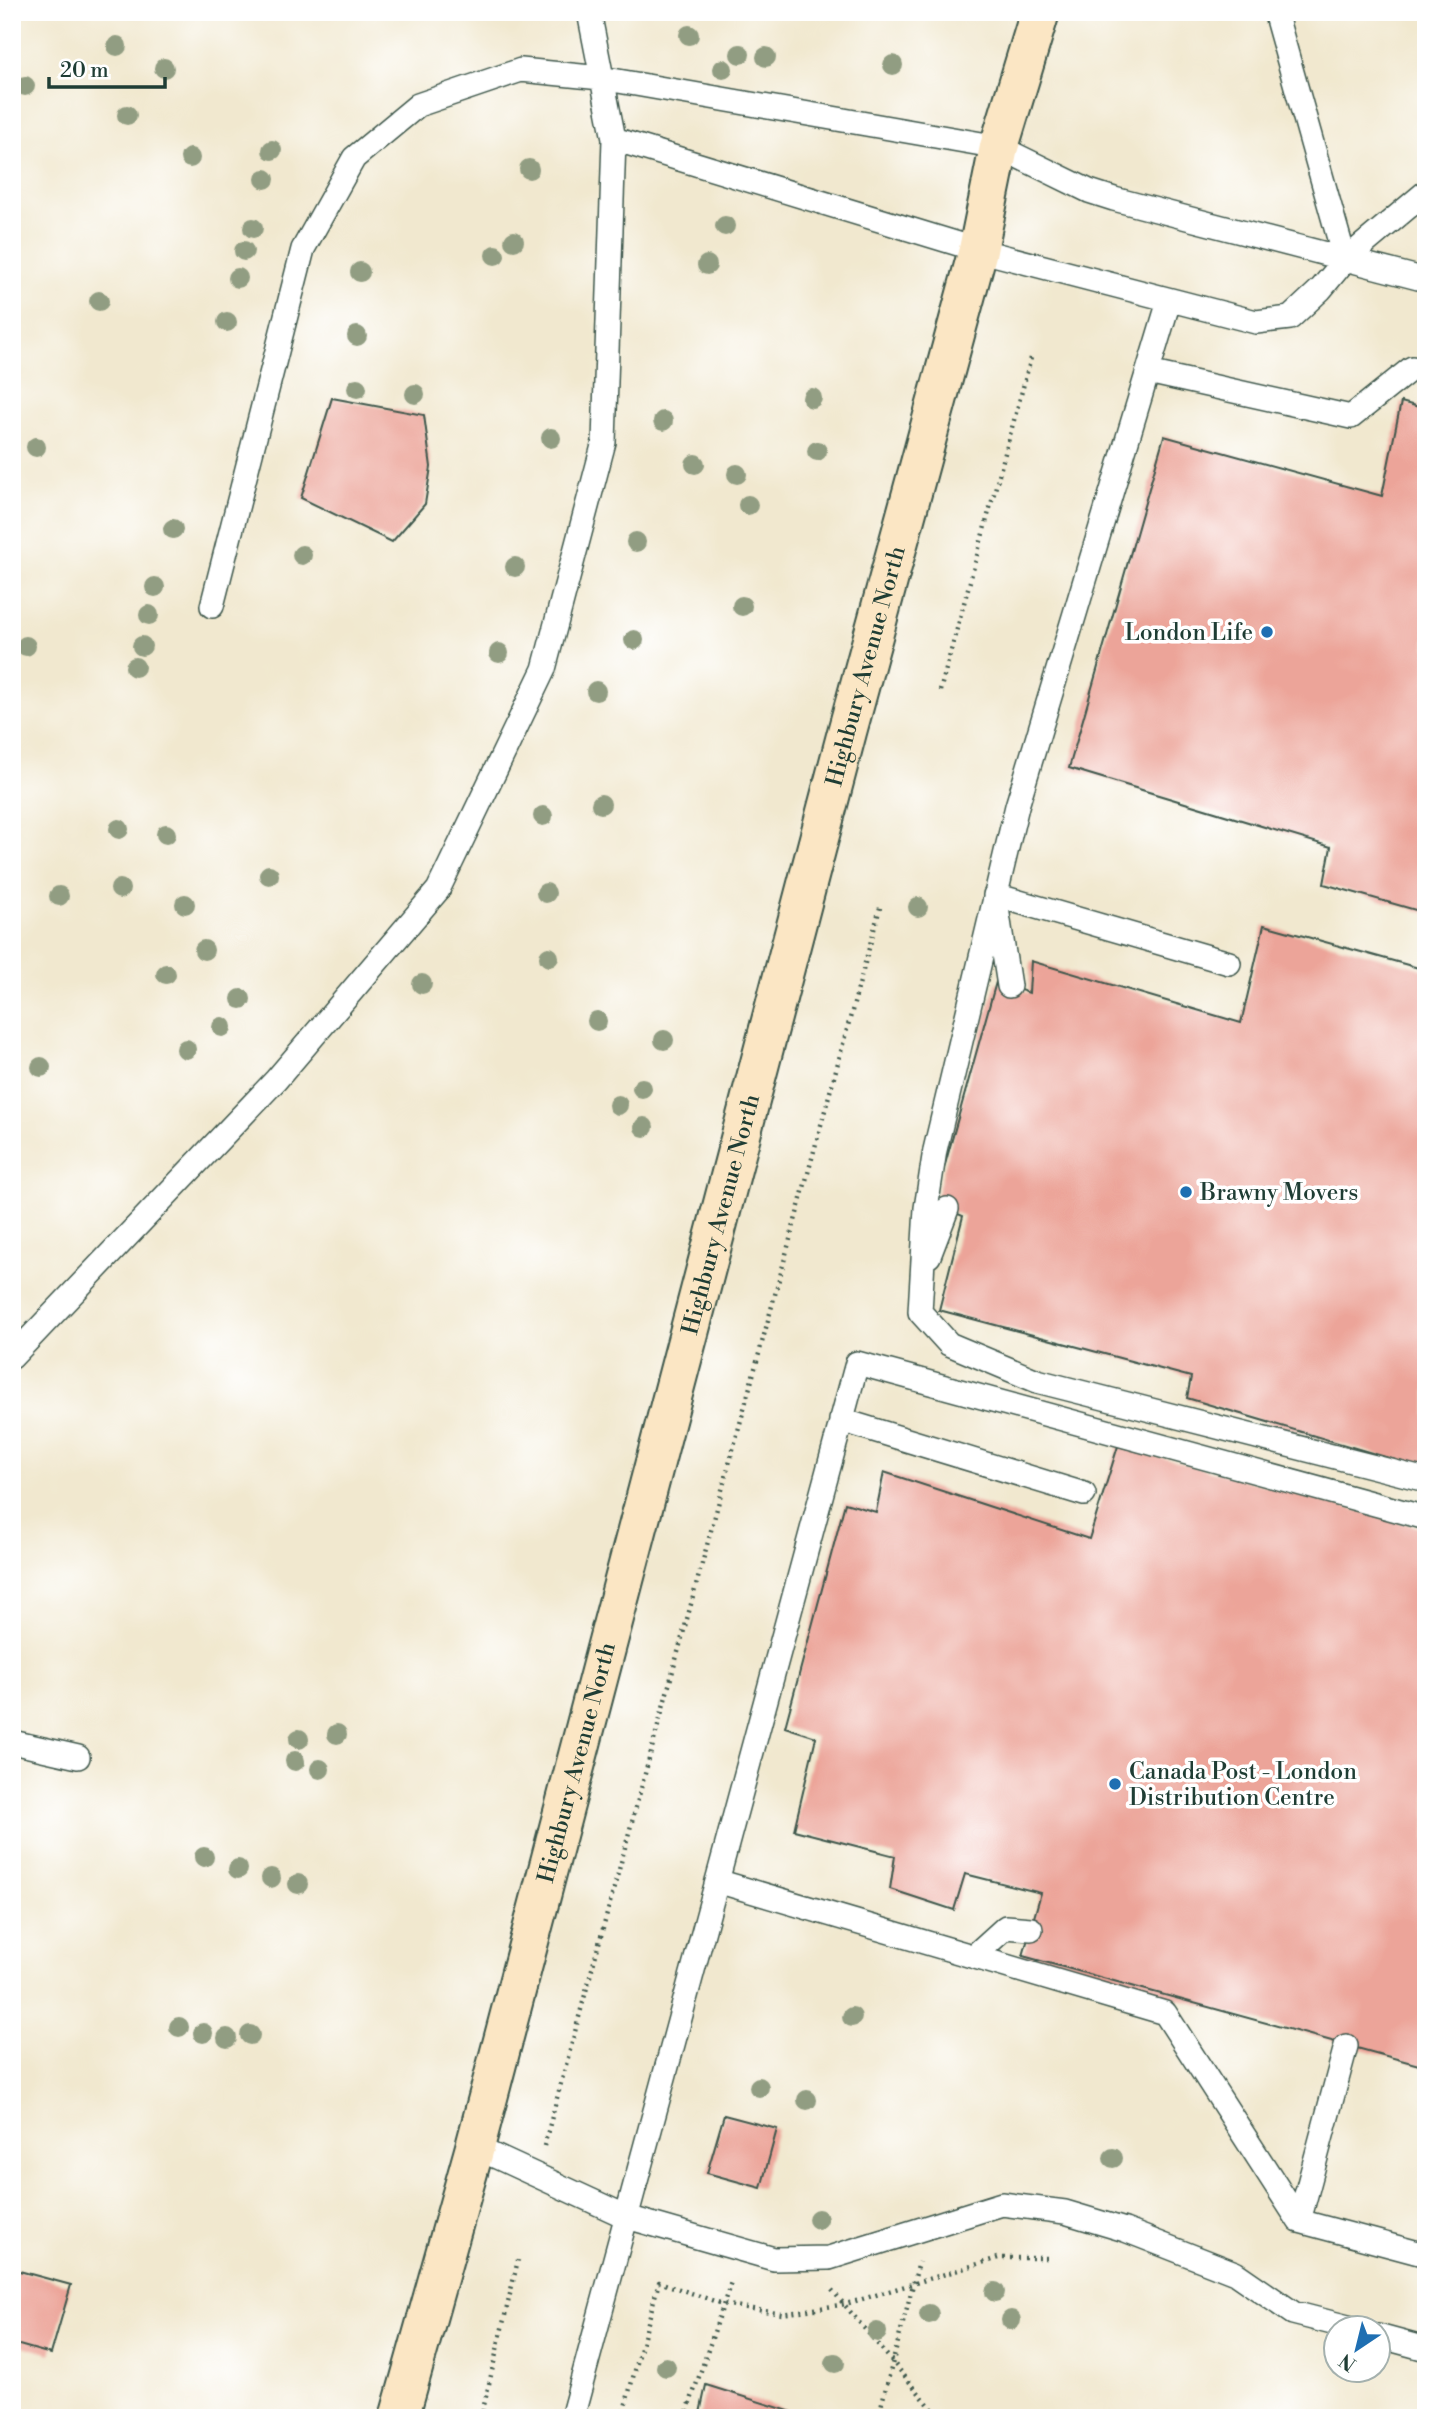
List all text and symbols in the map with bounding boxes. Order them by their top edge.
scale bar [49,46,164,90]
text: 20 m [60,58,109,84]
street label: Highbury Avenue North [820,543,912,789]
place label: London Life [1124,619,1253,647]
marker: London Life [1259,624,1275,640]
street label: Highbury Avenue North [676,1091,766,1338]
place label: Brawny Movers [1199,1179,1358,1207]
marker: Brawny Movers [1178,1184,1194,1200]
street label: Highbury Avenue North [532,1639,622,1886]
place label: Canada Post - London Distribution Centre [1129,1758,1357,1812]
marker: Canada Post - London Distribution Centre [1107,1776,1123,1792]
north arrow [1322,2314,1392,2384]
text: N [1335,2348,1361,2376]

